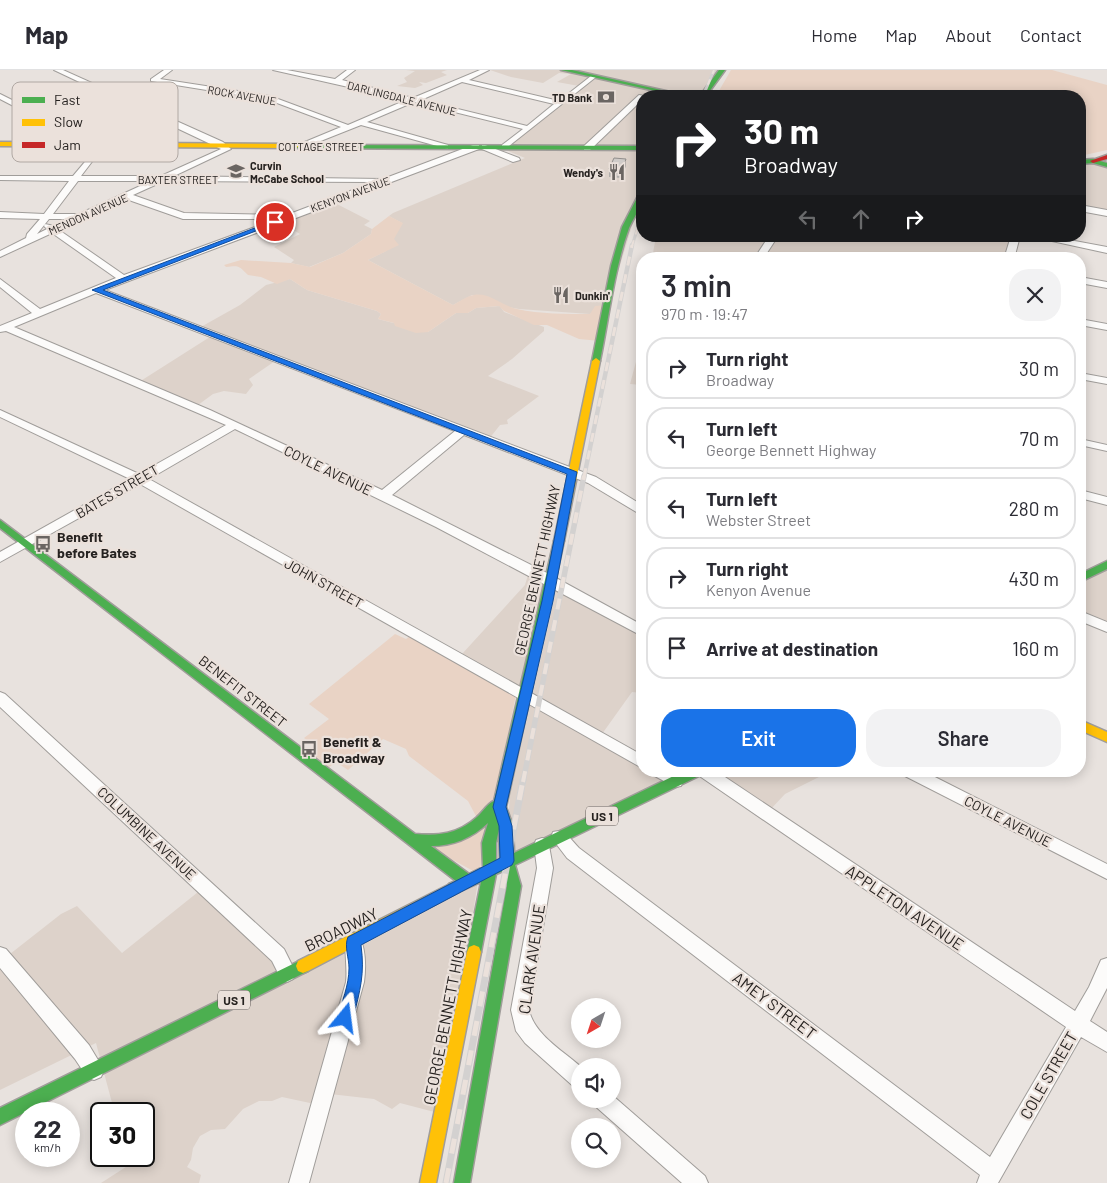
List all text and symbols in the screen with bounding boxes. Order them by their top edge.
text: Map [25,20,68,49]
text: Home [811,24,857,46]
text: Map [885,24,917,46]
text: About [945,24,992,46]
text: Contact [1020,24,1082,46]
street label: DARLINGDALE AVENUE [346,78,458,118]
legend [12,82,178,162]
street label: ROCK AVENUE [207,83,278,107]
bank icon: TD Bank [596,87,616,107]
text: Fast [54,91,80,108]
place label: TD Bank [552,91,592,104]
text: 30 m [744,109,819,151]
icon: right [661,110,726,175]
text: Slow [54,113,83,130]
text: Jam [54,136,81,153]
street label: COTTAGE STREET [278,140,364,153]
text: Broadway [744,151,838,177]
place label: Curvin McCabe School [250,159,324,185]
school or university icon: Curvin McCabe School [226,161,246,181]
restaurant icon: Wendy's [607,162,627,182]
place label: Wendy's [563,166,603,179]
street label: BAXTER STREET [138,173,218,186]
street label: KENYON AVENUE [309,173,392,214]
street label: MENDON AVENUE [46,191,130,237]
pin [254,201,296,243]
icon: left [794,205,822,233]
icon: ahead [847,205,875,233]
icon: right [900,205,928,233]
icon: arrive [261,208,289,236]
text: 3 min [661,267,732,303]
button: close [1009,269,1061,321]
restaurant icon: Dunkin' [551,285,571,305]
place label: Dunkin' [575,289,610,302]
text: 970 m · 19:47 [661,304,747,323]
text: Turn right [706,347,788,370]
icon: right [663,354,691,382]
text: 30 m [1019,357,1059,380]
text: Broadway [706,370,774,389]
text: Turn left [706,417,777,440]
icon: left [663,424,691,452]
text: 70 m [1020,427,1059,450]
text: George Bennett Highway [706,440,876,459]
street label: COYLE AVENUE [281,441,375,499]
street label: BATES STREET [73,460,161,522]
street label: GEORGE BENNETT HIGHWAY [511,483,563,657]
text: Turn left [706,487,777,510]
icon: left [663,494,691,522]
text: 280 m [1009,497,1059,520]
text: Webster Street [706,510,811,529]
place label: Benefit before Bates [57,528,136,561]
bus stop icon: Benefit before Bates [33,534,53,554]
street label: JOHN STREET [282,554,366,612]
text: Turn right [706,557,788,580]
icon: right [663,564,691,592]
text: 430 m [1008,567,1059,590]
text: Kenyon Avenue [706,580,811,599]
icon: arrive [663,634,691,662]
text: Arrive at destination [706,637,878,660]
text: 160 m [1012,637,1059,660]
street label: BENEFIT STREET [196,651,290,731]
button: Exit [661,709,856,767]
button: Share [866,709,1061,767]
place label: Benefit & Broadway [323,733,385,766]
bus stop icon: Benefit & Broadway [299,739,319,759]
street label: COLUMBINE AVENUE [94,783,200,883]
street label: COYLE AVENUE [962,792,1054,850]
road number: US 1 [586,806,618,826]
street label: APPLETON AVENUE [842,860,968,954]
street label: BROADWAY [301,903,381,955]
street label: CLARK AVENUE [514,903,548,1015]
street label: GEORGE BENNETT HIGHWAY [419,908,475,1106]
street label: AMEY STREET [730,967,820,1043]
road number: US 1 [218,990,250,1010]
position arrow [318,991,370,1043]
north arrow [571,998,621,1048]
map controls [571,998,621,1168]
street label: COLE STREET [1015,1028,1081,1122]
button: sound [571,1058,621,1108]
speed limit sign: 30 [90,1102,155,1167]
text: 22 [33,1113,62,1143]
button: search [571,1118,621,1168]
text: km/h [34,1140,61,1154]

